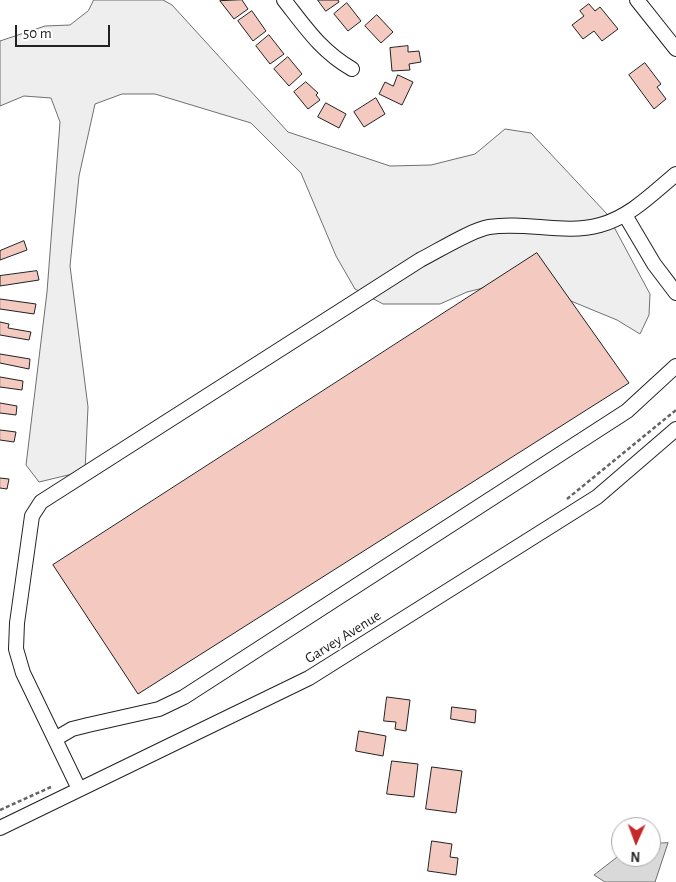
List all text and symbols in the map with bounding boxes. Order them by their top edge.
scale bar [18,15,112,47]
text: 50 m [23,26,52,41]
street label: Garvey Avenue [302,606,384,668]
north arrow [611,817,661,867]
text: N [630,849,641,863]

